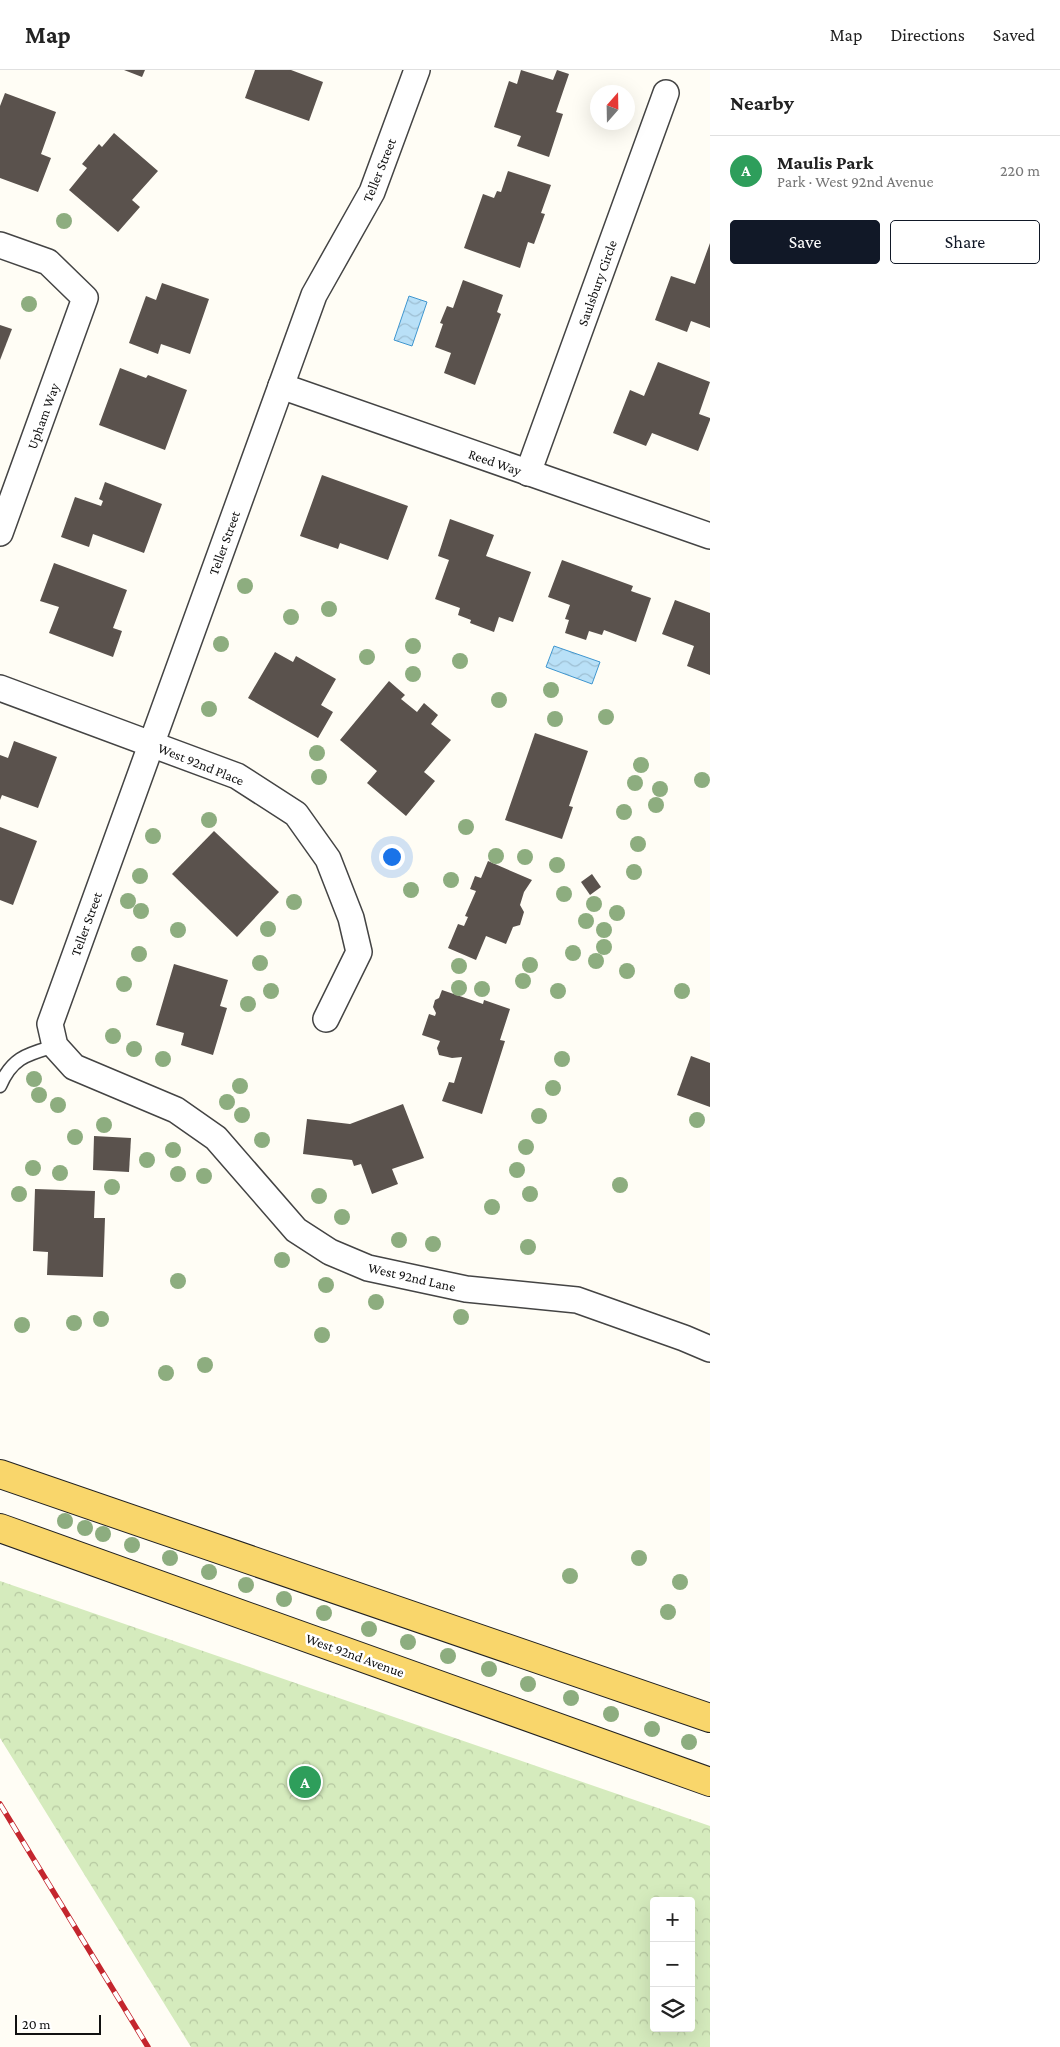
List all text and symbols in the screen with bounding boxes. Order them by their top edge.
text: Map [25,21,71,48]
text: Map [830,25,862,45]
text: Directions [890,25,965,45]
text: Saved [993,25,1035,45]
north arrow [590,85,635,130]
text: Nearby [730,91,794,115]
street label: Teller Street [359,136,399,204]
text: Maulis Park [777,152,873,173]
text: A [741,162,751,179]
text: 220 m [1000,162,1040,179]
text: Park · West 92nd Avenue [777,173,934,190]
button: Save [730,220,880,264]
button: Share [890,220,1040,264]
street label: Saulsbury Circle [574,238,620,328]
street label: Upham Way [24,380,63,451]
street label: Reed Way [466,445,524,479]
street label: Teller Street [205,508,243,577]
street label: West 92nd Place [156,739,246,789]
your location [379,844,405,870]
street label: Teller Street [67,889,105,958]
street label: West 92nd Lane [367,1259,457,1295]
street label: West 92nd Avenue [304,1630,406,1680]
pin: A [289,1763,321,1801]
map controls [650,1897,695,2032]
button: + [650,1897,695,1942]
button: − [650,1942,695,1987]
button: layers [650,1987,695,2032]
scale bar [15,2012,101,2035]
text: 20 m [22,2016,50,2032]

